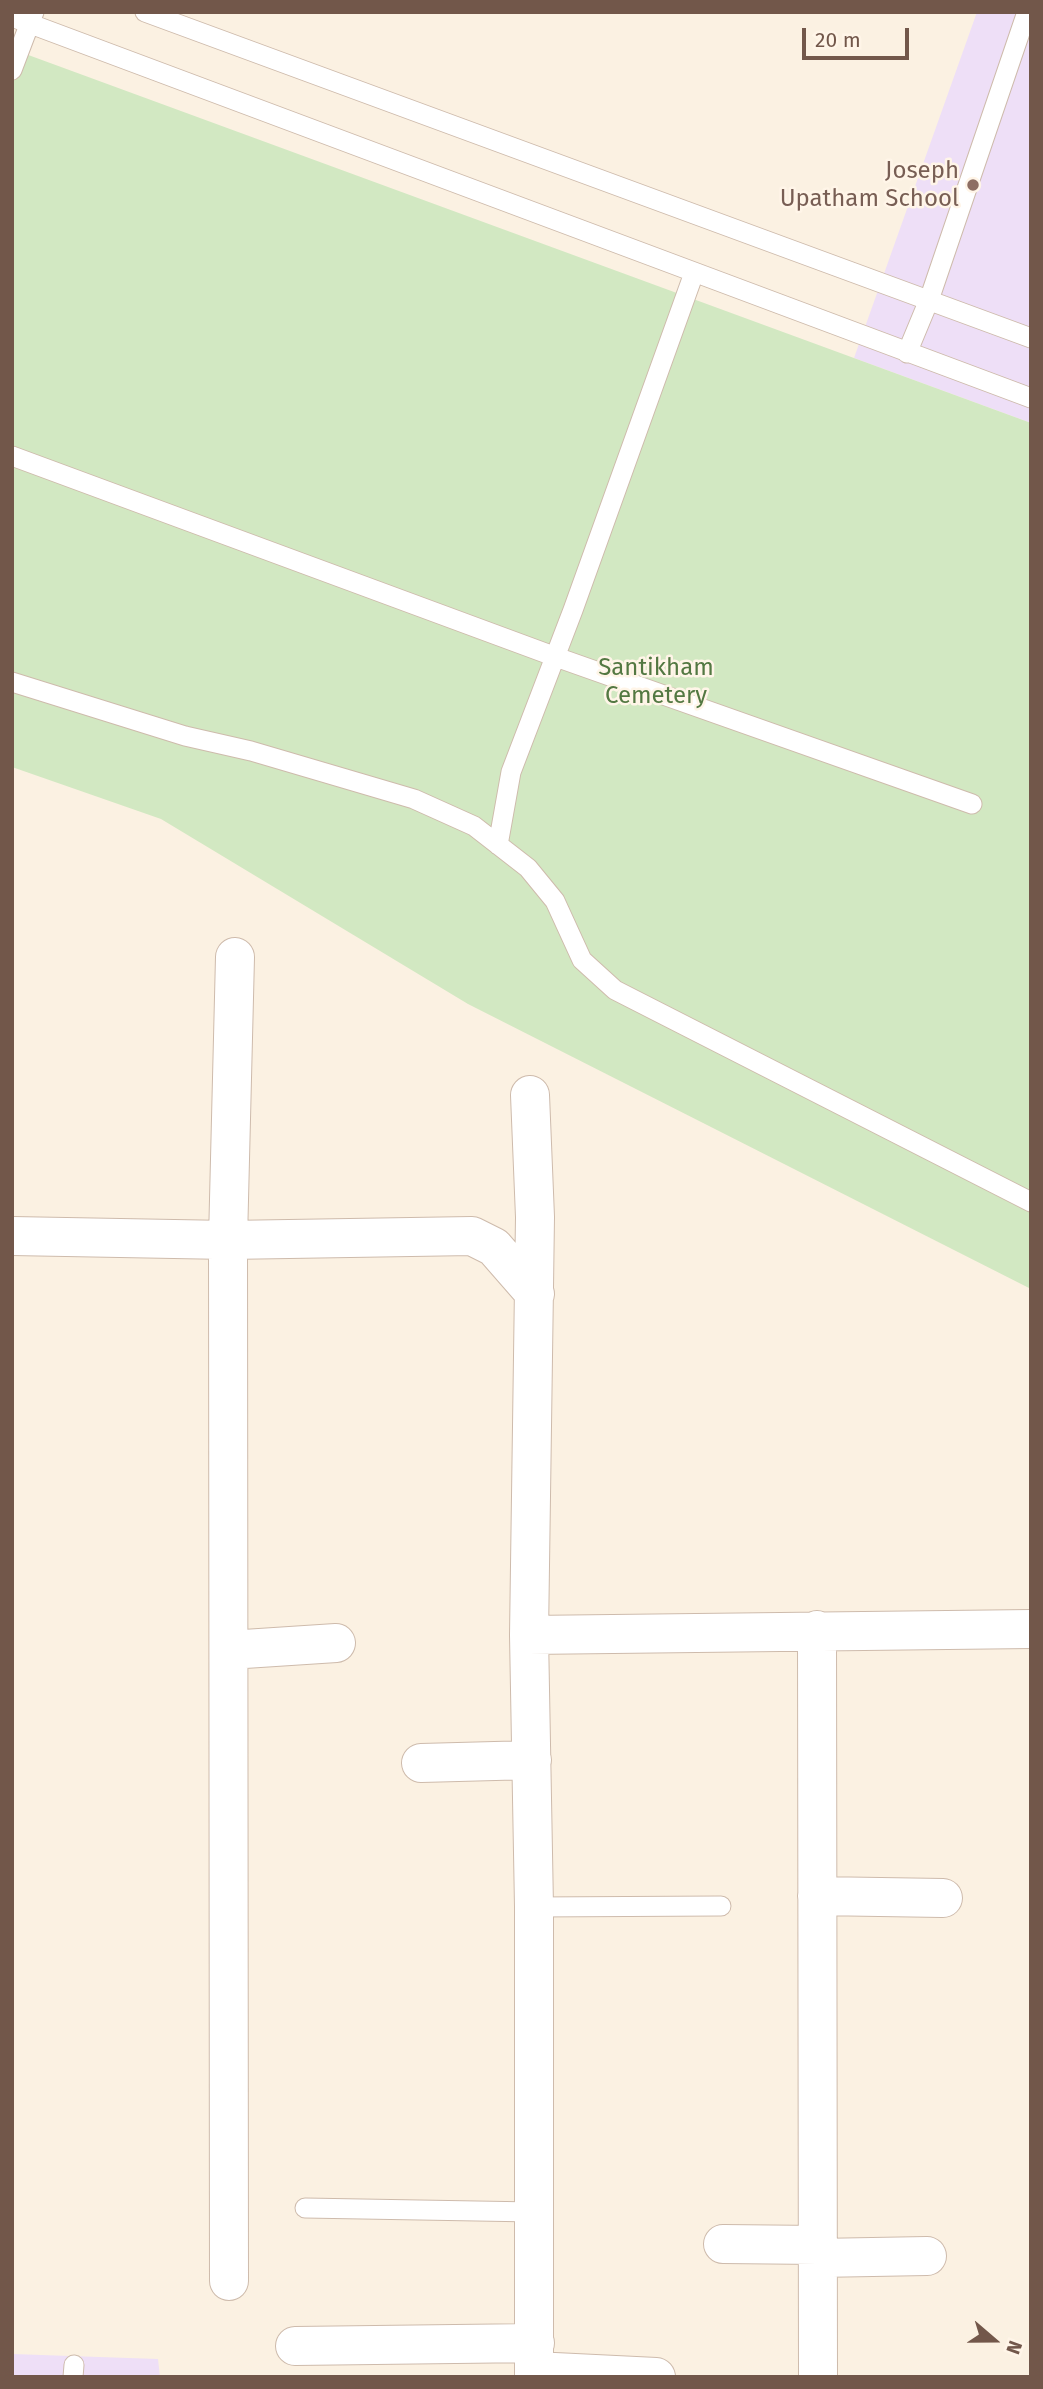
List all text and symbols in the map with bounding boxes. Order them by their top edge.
scale bar [805,14,912,58]
text: 20 m [815,27,861,53]
place label: Joseph Upatham School [780,157,959,213]
marker: Joseph Upatham School [965,177,981,193]
park label: Santikham Cemetery [598,654,714,710]
north arrow [959,2305,1029,2375]
text: N [1001,2337,1027,2357]

